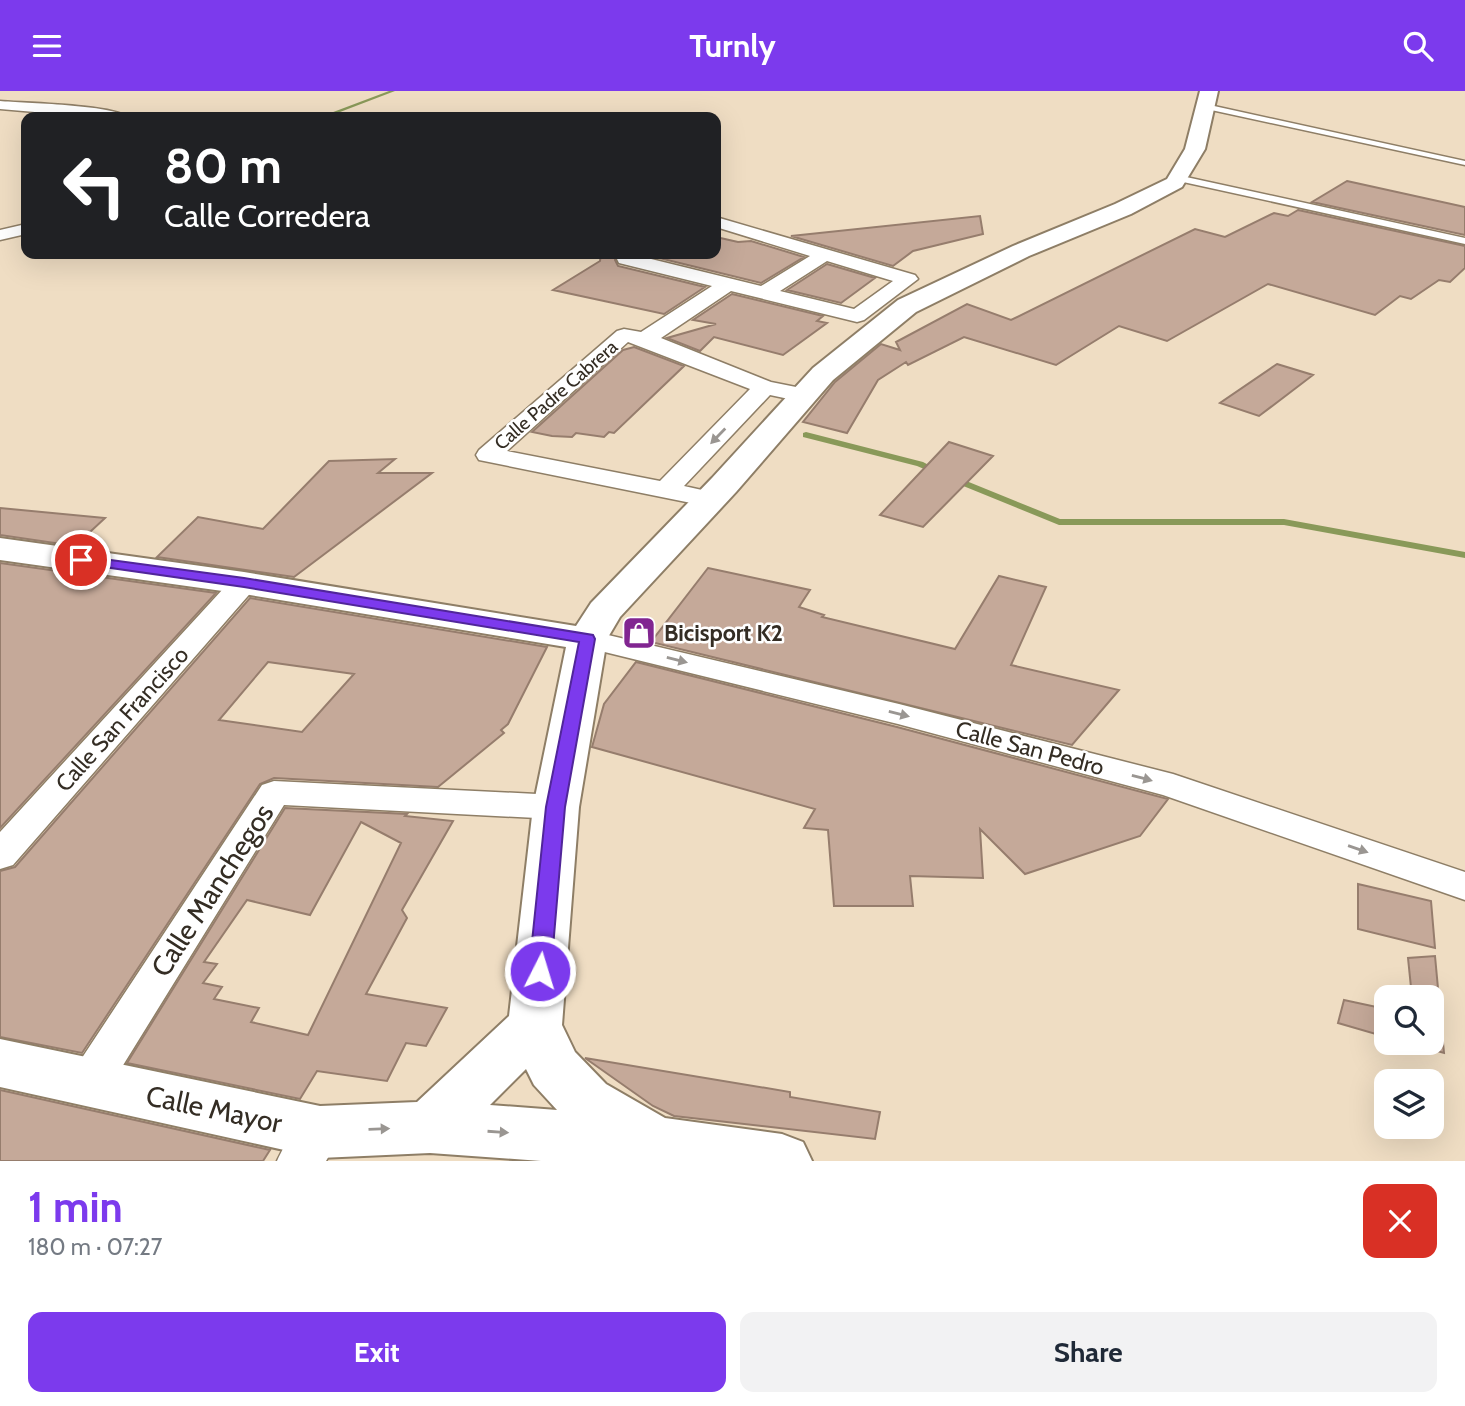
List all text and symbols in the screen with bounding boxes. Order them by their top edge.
text: Turnly [689,26,776,65]
icon: menu [28,27,66,65]
icon: search [1399,27,1437,65]
text: 80 m [164,136,282,195]
icon: left [49,140,140,231]
text: Calle Corredera [164,196,370,235]
street label: Calle Padre Cabrera [490,335,622,455]
one-way arrow [710,427,726,444]
pin [51,530,111,590]
icon: arrive [62,541,100,579]
shop icon: Bicisport K2 [620,614,658,652]
place label: Bicisport K2 [664,619,783,647]
street label: Calle San Francisco [50,641,194,797]
one-way arrow [667,655,689,666]
one-way arrow [888,709,910,720]
street label: Calle San Pedro [953,715,1107,781]
one-way arrow [1132,773,1154,784]
street label: Calle Manchegos [143,797,281,983]
one-way arrow [1348,844,1369,855]
position arrow [503,934,577,1008]
map controls [1374,985,1444,1139]
button: search [1374,985,1444,1055]
button: layers [1374,1069,1444,1139]
street label: Calle Mayor [143,1078,285,1140]
one-way arrow [369,1124,391,1135]
one-way arrow [488,1127,510,1138]
text: 1 min [28,1181,123,1233]
button: close [1363,1184,1437,1258]
text: 180 m · 07:27 [28,1233,162,1261]
button: Exit [28,1312,726,1392]
button: Share [740,1312,1437,1392]

